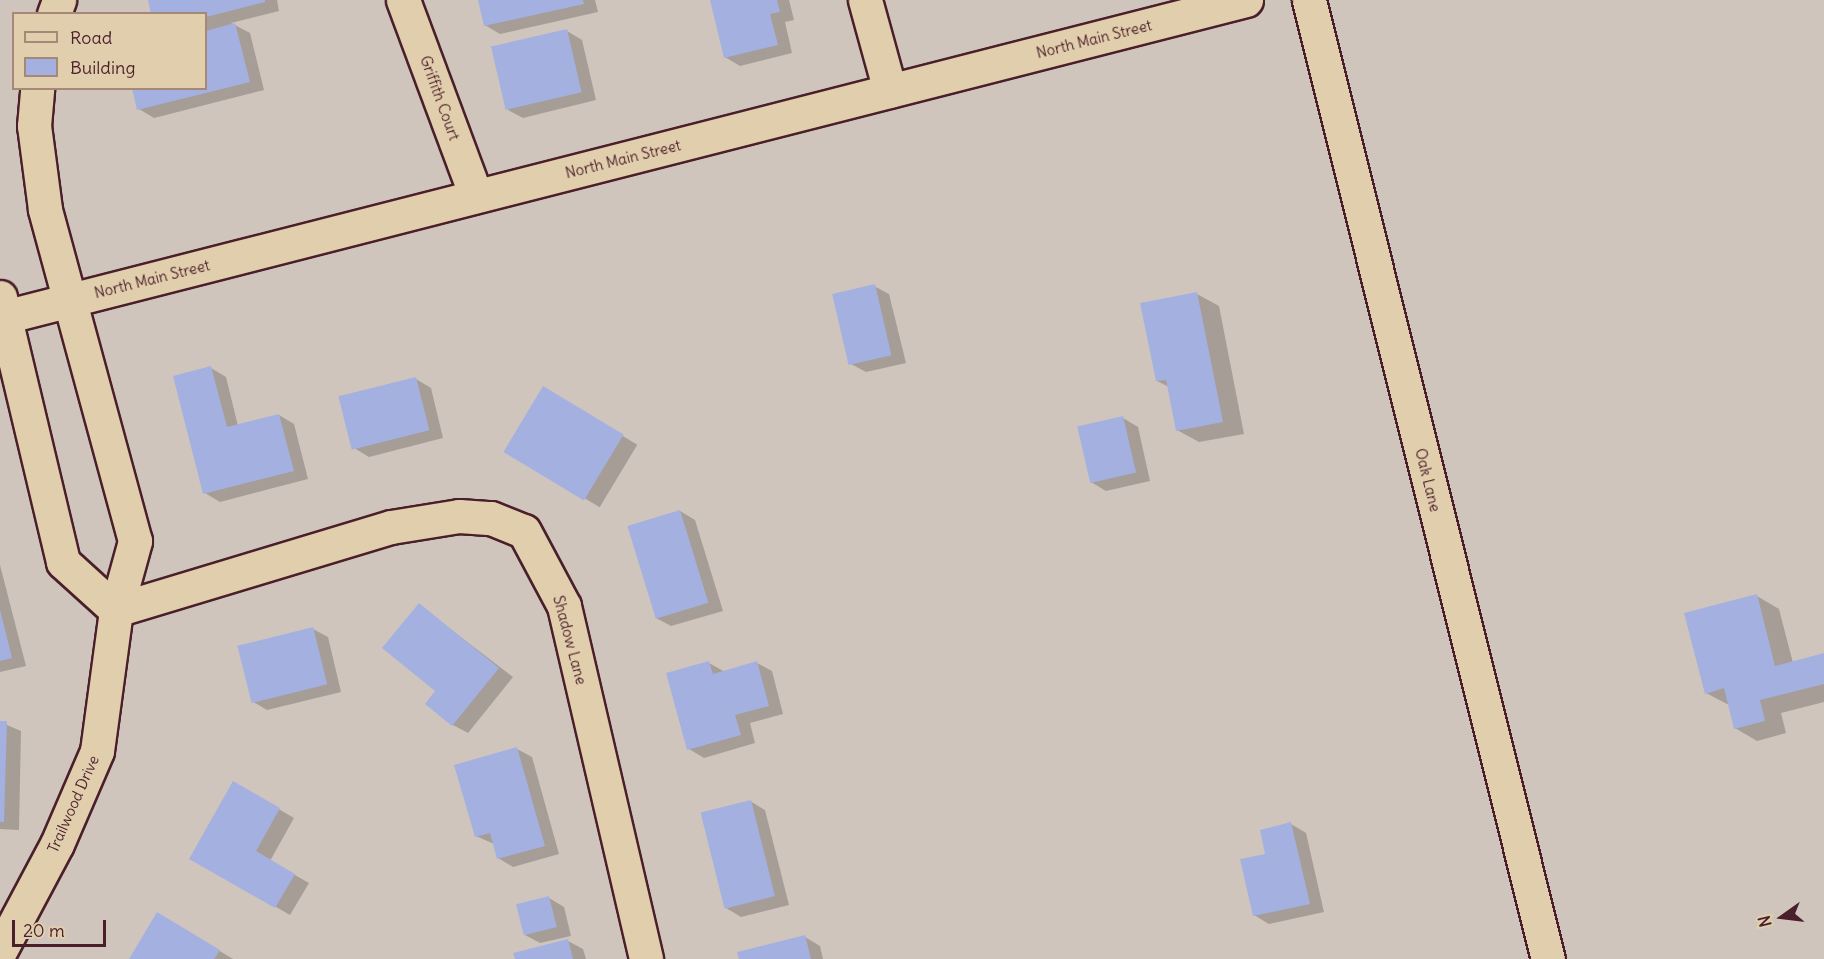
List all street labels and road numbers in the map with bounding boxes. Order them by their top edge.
street label: North Main Street [1034,16,1154,62]
street label: Griffith Court [416,53,464,143]
street label: North Main Street [563,136,683,182]
street label: North Main Street [92,256,212,302]
street label: Oak Lane [1411,446,1445,514]
street label: Shadow Lane [549,593,591,687]
street label: Trailwood Drive [44,753,102,855]

